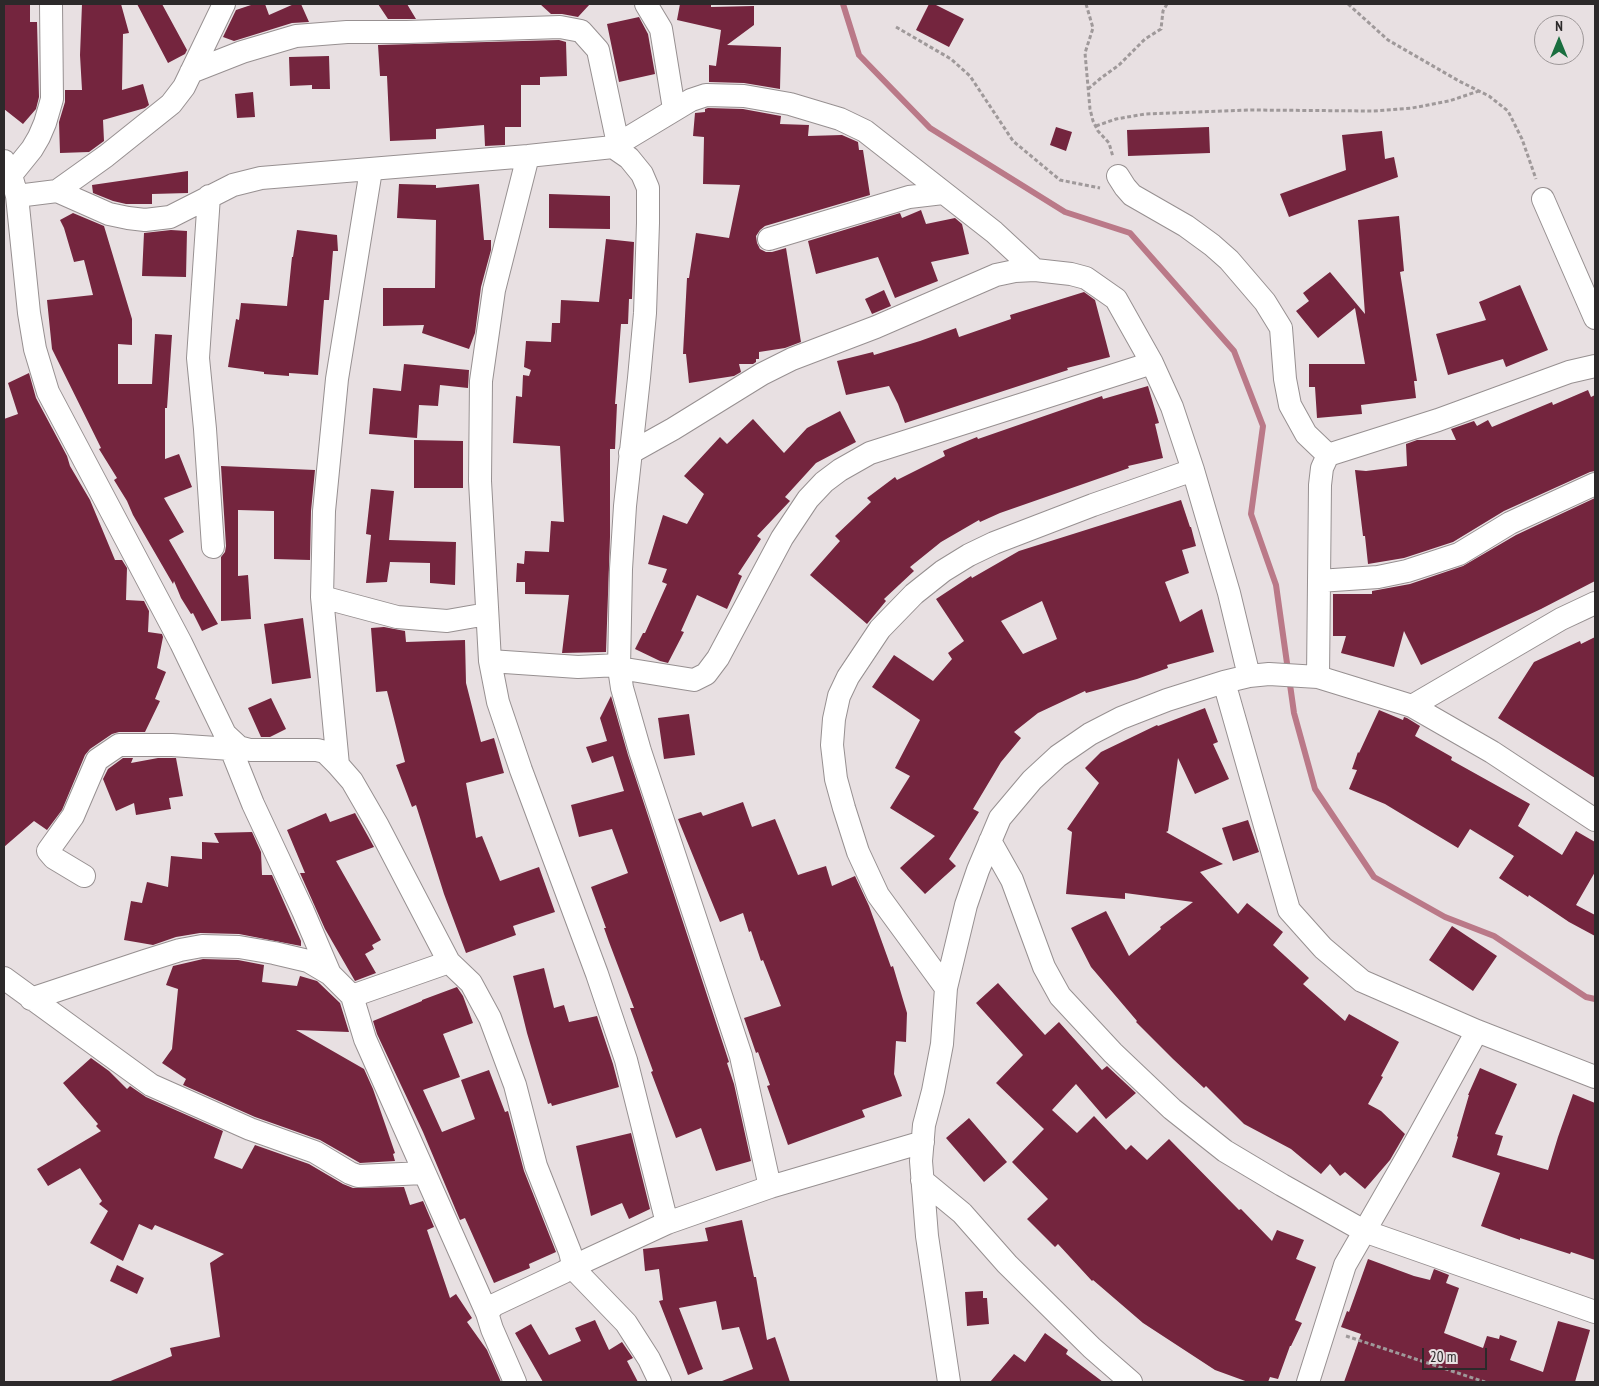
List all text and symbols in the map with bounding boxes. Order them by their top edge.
north arrow [1534,15,1584,65]
text: N [1555,17,1563,35]
scale bar [1424,1338,1489,1370]
text: 20 m [1430,1347,1456,1366]

